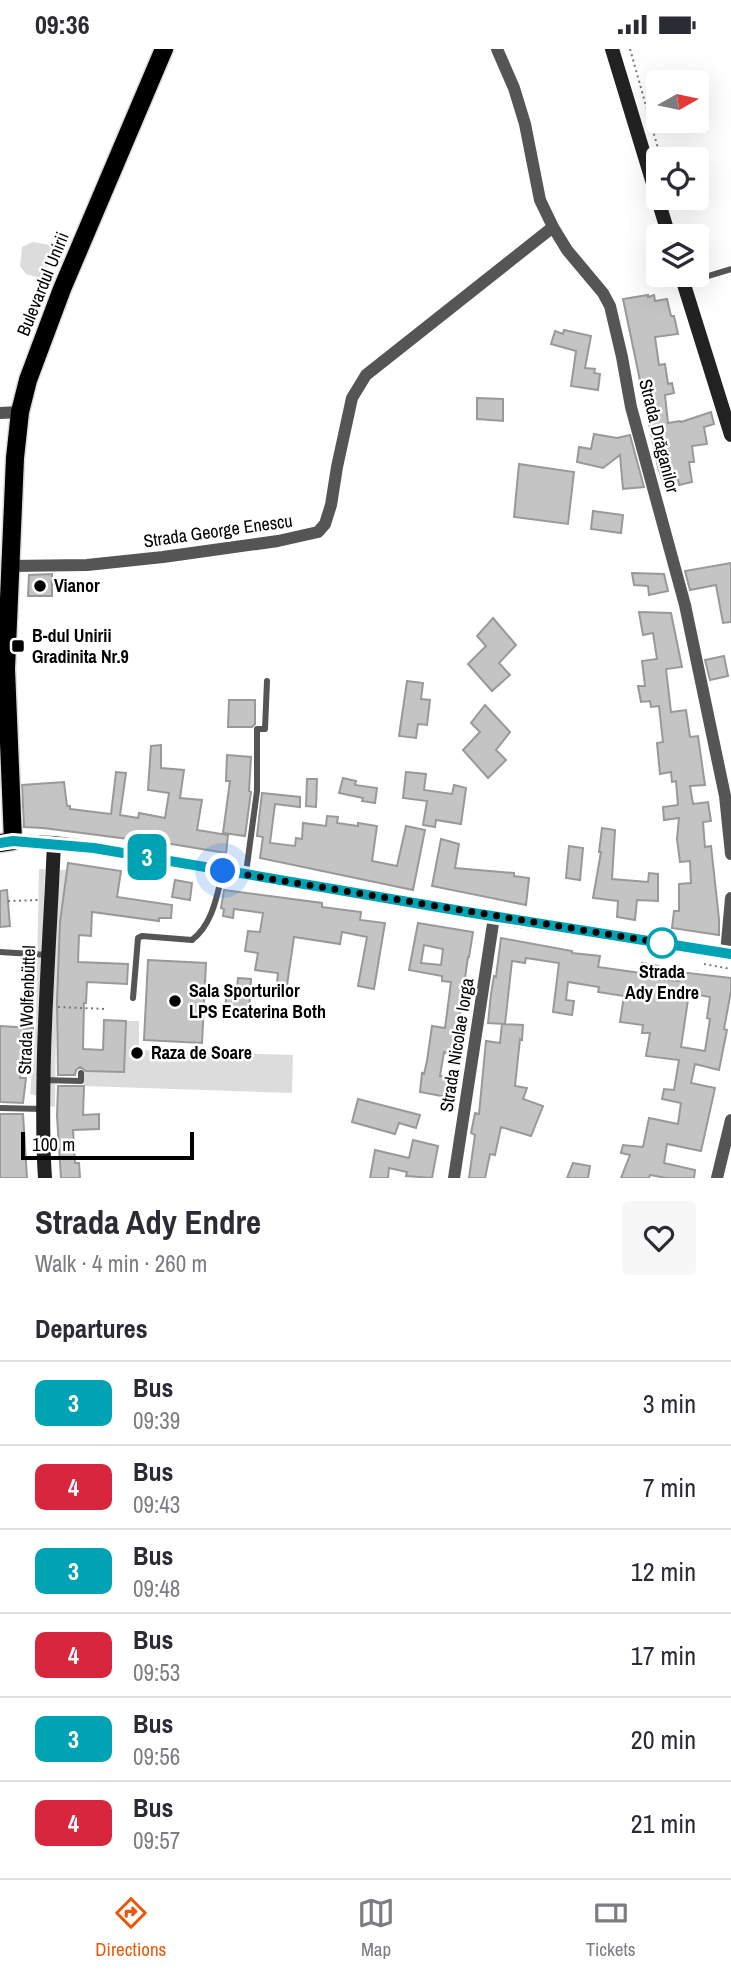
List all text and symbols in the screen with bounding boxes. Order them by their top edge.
text: 09:36 [35,7,90,42]
north arrow [646,70,709,133]
map controls [646,70,709,287]
button: locate [646,147,709,210]
button: layers [646,224,709,287]
street label: Bulevardul Unirii [10,228,75,339]
street label: Strada Drăganilor [633,376,686,496]
street label: Strada George Enescu [142,508,294,553]
place label: Vianor [54,573,100,598]
marker: Vianor [32,578,48,594]
place label: B-dul Unirii Gradinita Nr.9 [32,623,129,669]
marker: B-dul Unirii Gradinita Nr.9 [10,638,26,654]
line badge: 3 [124,834,170,880]
text: 3 [142,841,152,873]
your location [205,853,240,888]
marker: Strada Ady Endre [647,928,677,958]
street label: Strada Wolfenbüttel [12,945,41,1075]
place label: Strada Ady Endre [625,959,699,1005]
street label: Strada Nicolae Iorga [434,976,479,1114]
place label: Sala Sporturilor LPS Ecaterina Both [189,978,326,1024]
marker: Sala Sporturilor LPS Ecaterina Both [167,993,183,1009]
place label: Raza de Soare [151,1040,252,1065]
marker: Raza de Soare [129,1045,145,1061]
scale bar [21,1129,194,1161]
text: 100 m [32,1131,75,1157]
text: Strada Ady Endre [35,1200,261,1244]
button: heart [622,1201,696,1275]
text: Walk · 4 min · 260 m [35,1248,207,1279]
text: Departures [35,1311,148,1346]
text: Bus [133,1370,173,1405]
text: 3 min [643,1386,696,1421]
text: 3 [68,1387,79,1419]
text: 09:39 [133,1405,180,1436]
text: Bus [133,1454,173,1489]
text: 7 min [643,1470,696,1505]
text: 4 [68,1471,79,1503]
text: 09:43 [133,1489,180,1520]
text: Bus [133,1538,173,1573]
text: 12 min [631,1554,696,1589]
text: 3 [68,1555,79,1587]
text: 09:48 [133,1573,180,1604]
text: Bus [133,1622,173,1657]
text: 17 min [631,1638,696,1673]
text: 4 [68,1639,79,1671]
text: 09:53 [133,1657,180,1688]
text: Bus [133,1706,173,1741]
text: 20 min [631,1722,696,1757]
text: 3 [68,1723,79,1755]
text: 09:56 [133,1741,180,1772]
text: Bus [133,1790,173,1825]
text: 21 min [631,1806,696,1841]
text: 4 [68,1807,79,1839]
text: 09:57 [133,1825,180,1856]
tab: Directions [95,1894,166,1962]
tab: Map [357,1894,395,1962]
tab: Tickets [586,1894,636,1962]

